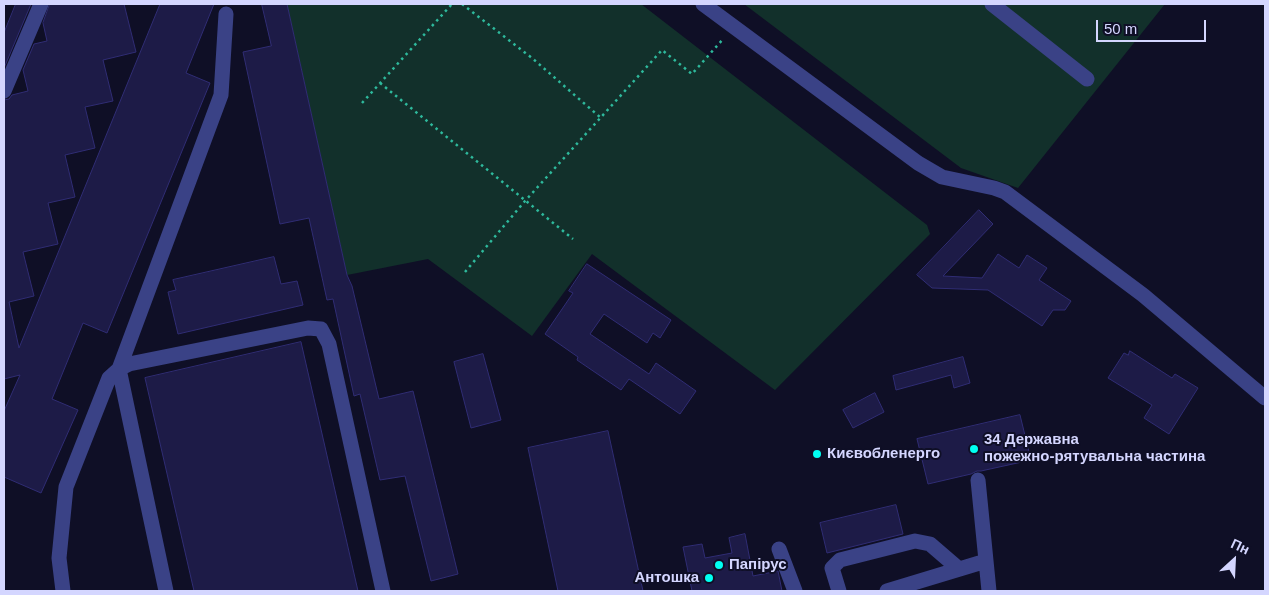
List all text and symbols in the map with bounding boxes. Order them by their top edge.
scale bar [1099,10,1209,42]
text: 50 m [1104,20,1137,37]
place label: 34 Державна пожежно-рятувальна частина [984,431,1205,466]
marker: 34 Державна пожежно-рятувальна частина [968,443,980,455]
place label: Києвобленерго [827,445,940,463]
marker: Києвобленерго [811,448,823,460]
north arrow [1209,535,1259,585]
text: Пн [1229,535,1252,558]
place label: Папірус [729,556,787,574]
marker: Папірус [713,559,725,571]
place label: Антошка [634,569,699,587]
marker: Антошка [703,572,715,584]

